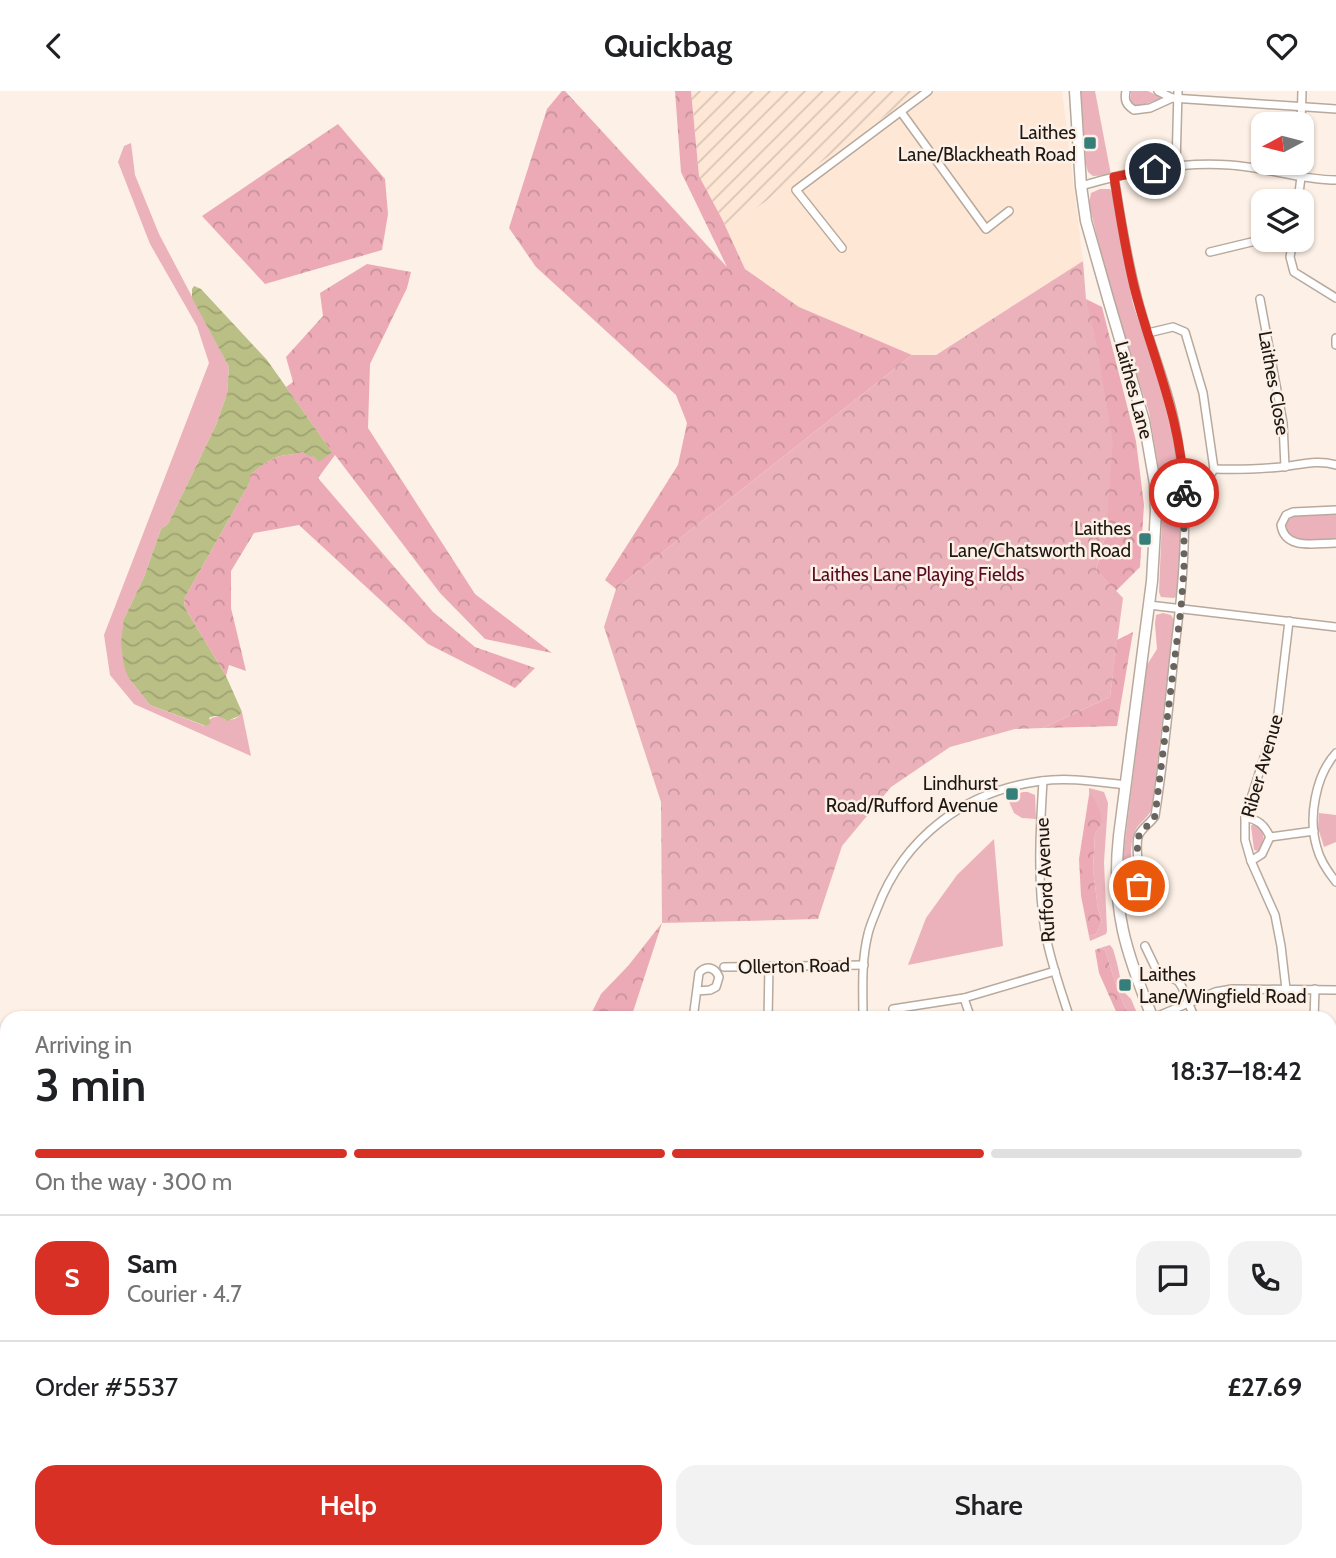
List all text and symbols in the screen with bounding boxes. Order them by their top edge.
text: Quickbag [604,26,732,65]
icon: back [35,27,73,65]
icon: heart [1263,27,1301,65]
north arrow [1251,112,1314,175]
map controls [1251,112,1314,252]
place label: Laithes Lane/Blackheath Road [898,121,1076,166]
marker: Laithes Lane/Blackheath Road [1082,135,1098,151]
pin [1125,139,1185,199]
icon: home [1136,150,1174,188]
button: layers [1251,189,1314,252]
street label: Laithes Close [1254,329,1295,437]
street label: Laithes Lane [1110,339,1158,442]
courier [1149,458,1219,528]
icon: bike [1165,474,1203,512]
place label: Laithes Lane/Chatsworth Road [949,517,1131,562]
marker: Laithes Lane/Chatsworth Road [1137,531,1153,547]
park label: Laithes Lane Playing Fields [812,563,1025,586]
street label: Riber Avenue [1236,712,1288,820]
place label: Lindhurst Road/Rufford Avenue [826,772,999,817]
marker: Lindhurst Road/Rufford Avenue [1004,786,1020,802]
street label: Rufford Avenue [1030,817,1060,943]
pin [1109,856,1169,916]
icon: bag [1120,867,1158,905]
street label: Ollerton Road [738,954,850,978]
place label: Laithes Lane/Wingfield Road [1139,963,1307,1008]
marker: Laithes Lane/Wingfield Road [1117,977,1133,993]
text: Arriving in [35,1031,132,1059]
text: 18:37–18:42 [1171,1055,1302,1087]
text: 3 min [35,1057,146,1113]
text: On the way · 300 m [35,1168,232,1196]
button: chat [1136,1241,1210,1315]
button: phone [1228,1241,1302,1315]
text: Sam [127,1248,178,1280]
text: S [64,1262,80,1294]
text: Courier · 4.7 [127,1280,242,1308]
text: Order #5537 [35,1371,178,1403]
text: £27.69 [1227,1371,1302,1403]
button: Help [35,1465,662,1545]
button: Share [676,1465,1302,1545]

